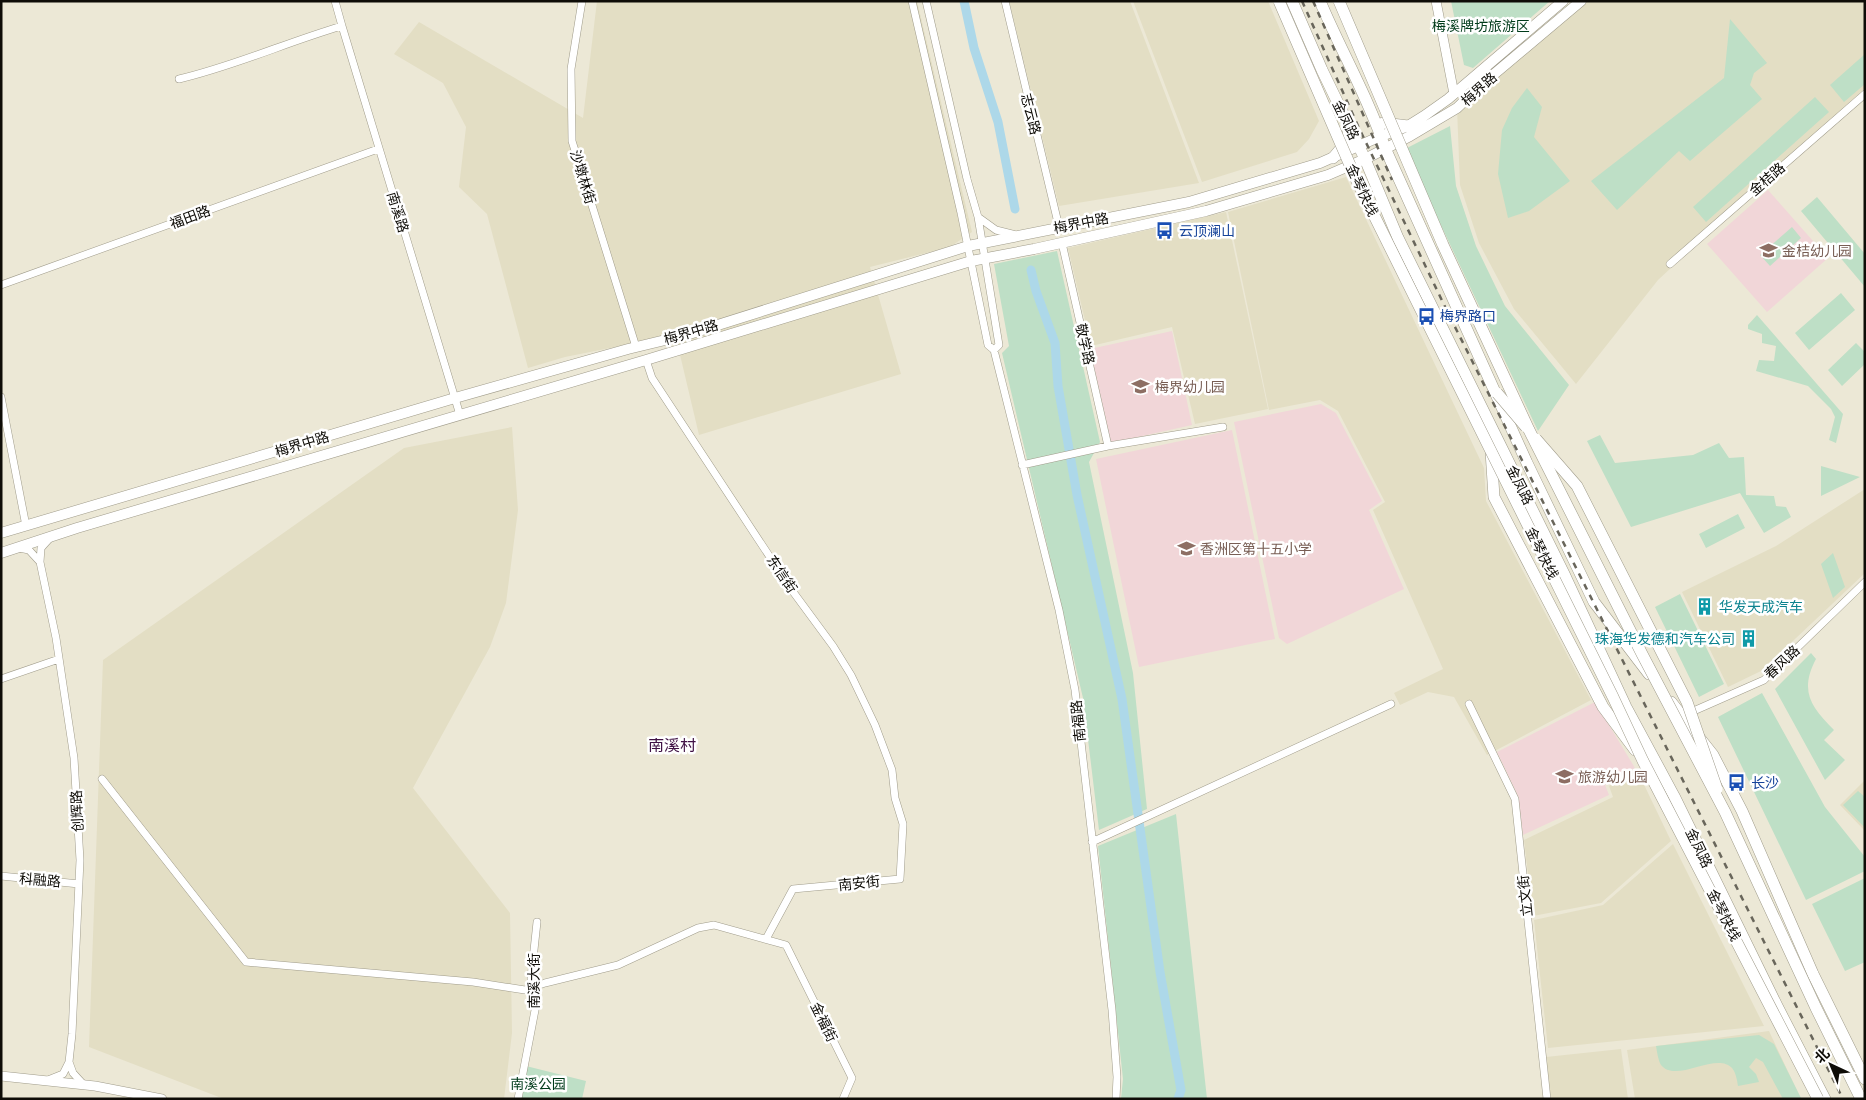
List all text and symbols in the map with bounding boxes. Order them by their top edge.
park label: 梅溪牌坊旅游区 [1432,17,1530,35]
street label: 梅界路 [1457,68,1501,110]
street label: 志云路 [1017,91,1045,137]
street label: 金凤路 [1329,97,1363,143]
street label: 沙墩林街 [566,148,600,206]
street label: 金桔路 [1745,158,1789,200]
street label: 金琴快线 [1342,161,1382,219]
street label: 南溪路 [383,189,413,235]
street label: 福田路 [167,201,213,233]
street label: 梅界中路 [1052,209,1110,237]
bus stop icon: 云顶澜山 [1155,221,1175,241]
place label: 云顶澜山 [1179,222,1235,240]
school or university icon: 金桔幼儿园 [1758,241,1778,261]
place label: 金桔幼儿园 [1782,242,1852,260]
bus stop icon: 梅界路口 [1416,306,1436,326]
place label: 梅界路口 [1440,307,1496,325]
street label: 梅界中路 [662,316,720,348]
street label: 敬学路 [1072,322,1098,366]
school or university icon: 梅界幼儿园 [1131,377,1151,397]
place label: 梅界幼儿园 [1155,378,1225,396]
street label: 梅界中路 [273,427,331,461]
street label: 金凤路 [1502,462,1538,508]
street label: 金琴快线 [1522,524,1562,582]
school or university icon: 香洲区第十五小学 [1176,539,1196,559]
place label: 香洲区第十五小学 [1200,540,1312,558]
street label: 东信街 [763,552,801,596]
building icon: 华发天成汽车 [1695,597,1715,617]
place label: 华发天成汽车 [1719,598,1803,616]
building icon: 珠海华发德和汽车公司 [1739,629,1759,649]
place label: 珠海华发德和汽车公司 [1595,630,1735,648]
street label: 春风路 [1761,641,1803,683]
street label: 南福路 [1067,699,1089,743]
district label: 南溪村 [648,735,696,755]
school or university icon: 旅游幼儿园 [1554,767,1574,787]
place label: 旅游幼儿园 [1578,768,1648,786]
bus stop icon: 长沙 [1727,773,1747,793]
place label: 长沙 [1751,774,1779,792]
street label: 创辉路 [67,790,87,832]
street label: 金凤路 [1682,825,1716,871]
street label: 科融路 [18,869,62,891]
street label: 南安街 [837,872,881,894]
street label: 立文街 [1514,874,1536,918]
street label: 金琴快线 [1703,886,1745,944]
street label: 南溪大街 [525,953,543,1009]
street label: 金福街 [807,999,841,1045]
north arrow [1806,1040,1856,1090]
text: 北 [1811,1044,1833,1067]
park label: 南溪公园 [510,1075,566,1093]

